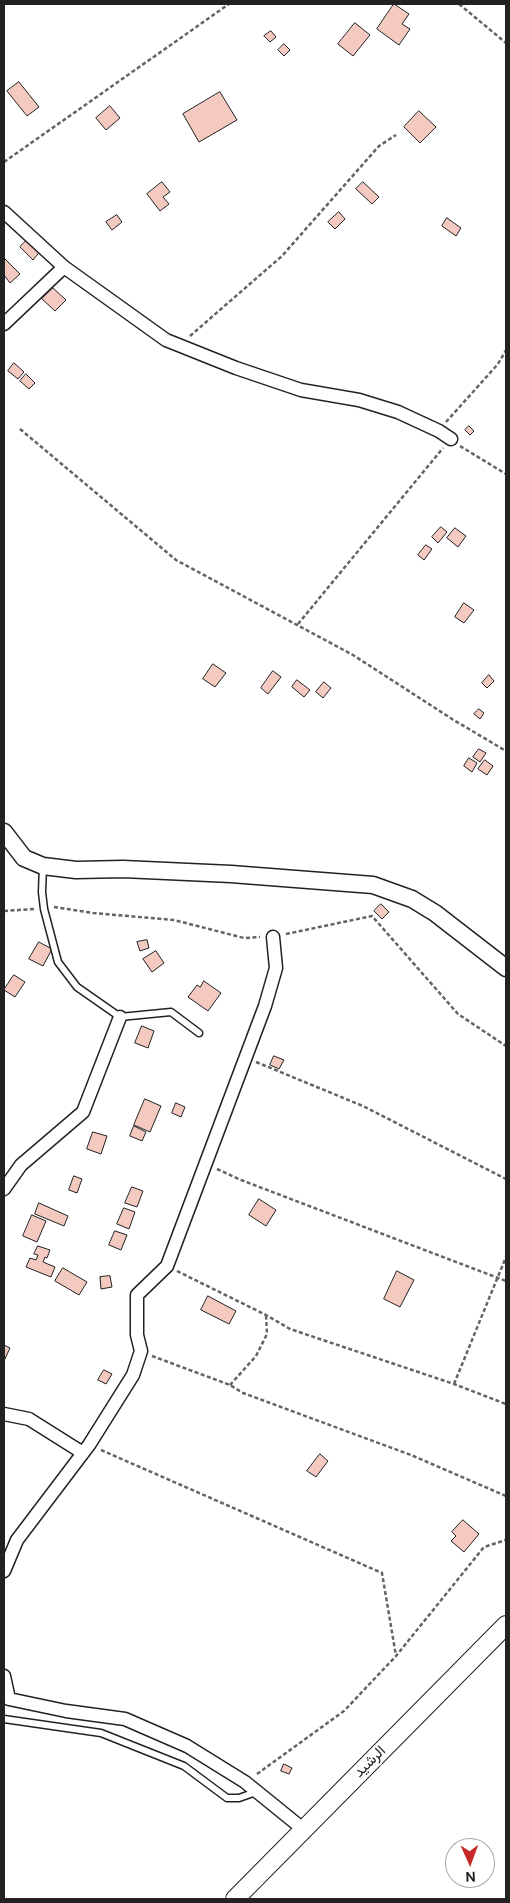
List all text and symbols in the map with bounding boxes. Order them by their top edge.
street label: الرشيد [350,1742,390,1782]
north arrow [445,1838,495,1888]
text: N [465,1868,476,1886]

